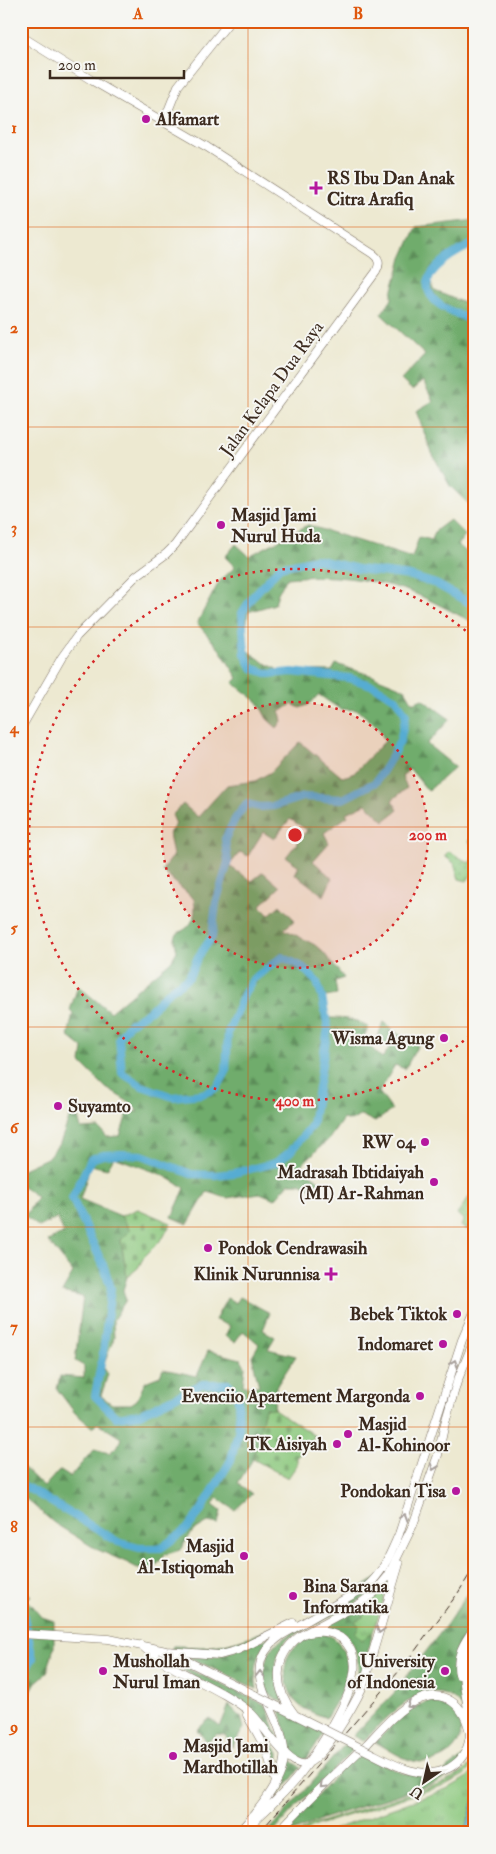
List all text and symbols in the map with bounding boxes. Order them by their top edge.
text: A [132,4,144,24]
text: B [353,4,363,24]
scale bar [50,48,184,80]
text: 200 m [58,56,96,75]
place label: Alfamart [155,108,219,131]
marker: Alfamart [140,113,152,125]
text: 1 [11,118,17,138]
place label: RS Ibu Dan Anak Citra Arafiq [327,167,455,211]
marker: RS Ibu Dan Anak Citra Arafiq [309,181,323,195]
street label: Jalan Kelapa Dua Raya [214,316,329,462]
text: 2 [10,318,18,338]
place label: Masjid Jami Nurul Huda [230,504,321,548]
text: 3 [11,518,17,538]
marker: Masjid Jami Nurul Huda [215,519,227,531]
text: 4 [9,718,20,738]
centre of rings [286,826,304,844]
text: 200 m [409,826,447,845]
text: 5 [10,918,18,938]
place label: Wisma Agung [331,1027,435,1050]
marker: Wisma Agung [438,1032,450,1044]
text: 400 m [275,1092,314,1111]
place label: Suyamto [68,1095,131,1118]
marker: Suyamto [52,1100,64,1112]
text: 6 [10,1118,20,1138]
place label: RW 04 [362,1131,416,1154]
marker: RW 04 [419,1136,431,1148]
place label: Madrasah Ibtidaiyah (MI) Ar-Rahman [276,1161,425,1205]
marker: Madrasah Ibtidaiyah (MI) Ar-Rahman [428,1176,440,1188]
place label: Pondok Cendrawasih [218,1237,368,1260]
marker: Pondok Cendrawasih [202,1242,214,1254]
place label: Klinik Nurunnisa [194,1263,321,1286]
marker: Klinik Nurunnisa [324,1267,338,1281]
place label: Bebek Tiktok [350,1303,447,1326]
marker: Bebek Tiktok [451,1308,463,1320]
text: 7 [10,1317,18,1337]
place label: Indomaret [358,1333,433,1356]
marker: Indomaret [437,1338,449,1350]
one-way arrow [448,1359,458,1368]
place label: Evenciio Apartement Margonda [181,1385,411,1408]
marker: Evenciio Apartement Margonda [414,1390,426,1402]
place label: Masjid Al-Kohinoor [357,1413,450,1457]
marker: Masjid Al-Kohinoor [342,1428,354,1440]
place label: TK Aisiyah [244,1433,328,1456]
marker: TK Aisiyah [331,1438,343,1450]
one-way arrow [429,1463,439,1471]
place label: Pondokan Tisa [340,1480,447,1503]
marker: Pondokan Tisa [450,1485,462,1497]
one-way arrow [398,1514,408,1522]
text: 8 [10,1517,18,1537]
place label: Masjid Al-Istiqomah [137,1535,235,1579]
marker: Masjid Al-Istiqomah [238,1550,250,1562]
place label: Bina Sarana Informatika [303,1575,389,1619]
marker: Bina Sarana Informatika [287,1590,299,1602]
one-way arrow [375,1626,385,1634]
place label: Mushollah Nurul Iman [112,1650,201,1694]
place label: University of Indonesia [348,1650,436,1694]
marker: Mushollah Nurul Iman [97,1665,109,1677]
marker: University of Indonesia [439,1665,451,1677]
one-way arrow [255,1670,265,1678]
one-way arrow [406,1699,415,1708]
text: 9 [8,1717,18,1737]
place label: Masjid Jami Mardhotillah [182,1735,279,1779]
marker: Masjid Jami Mardhotillah [167,1750,179,1762]
north arrow [398,1756,448,1806]
one-way arrow [320,1779,329,1788]
text: U [407,1782,427,1803]

